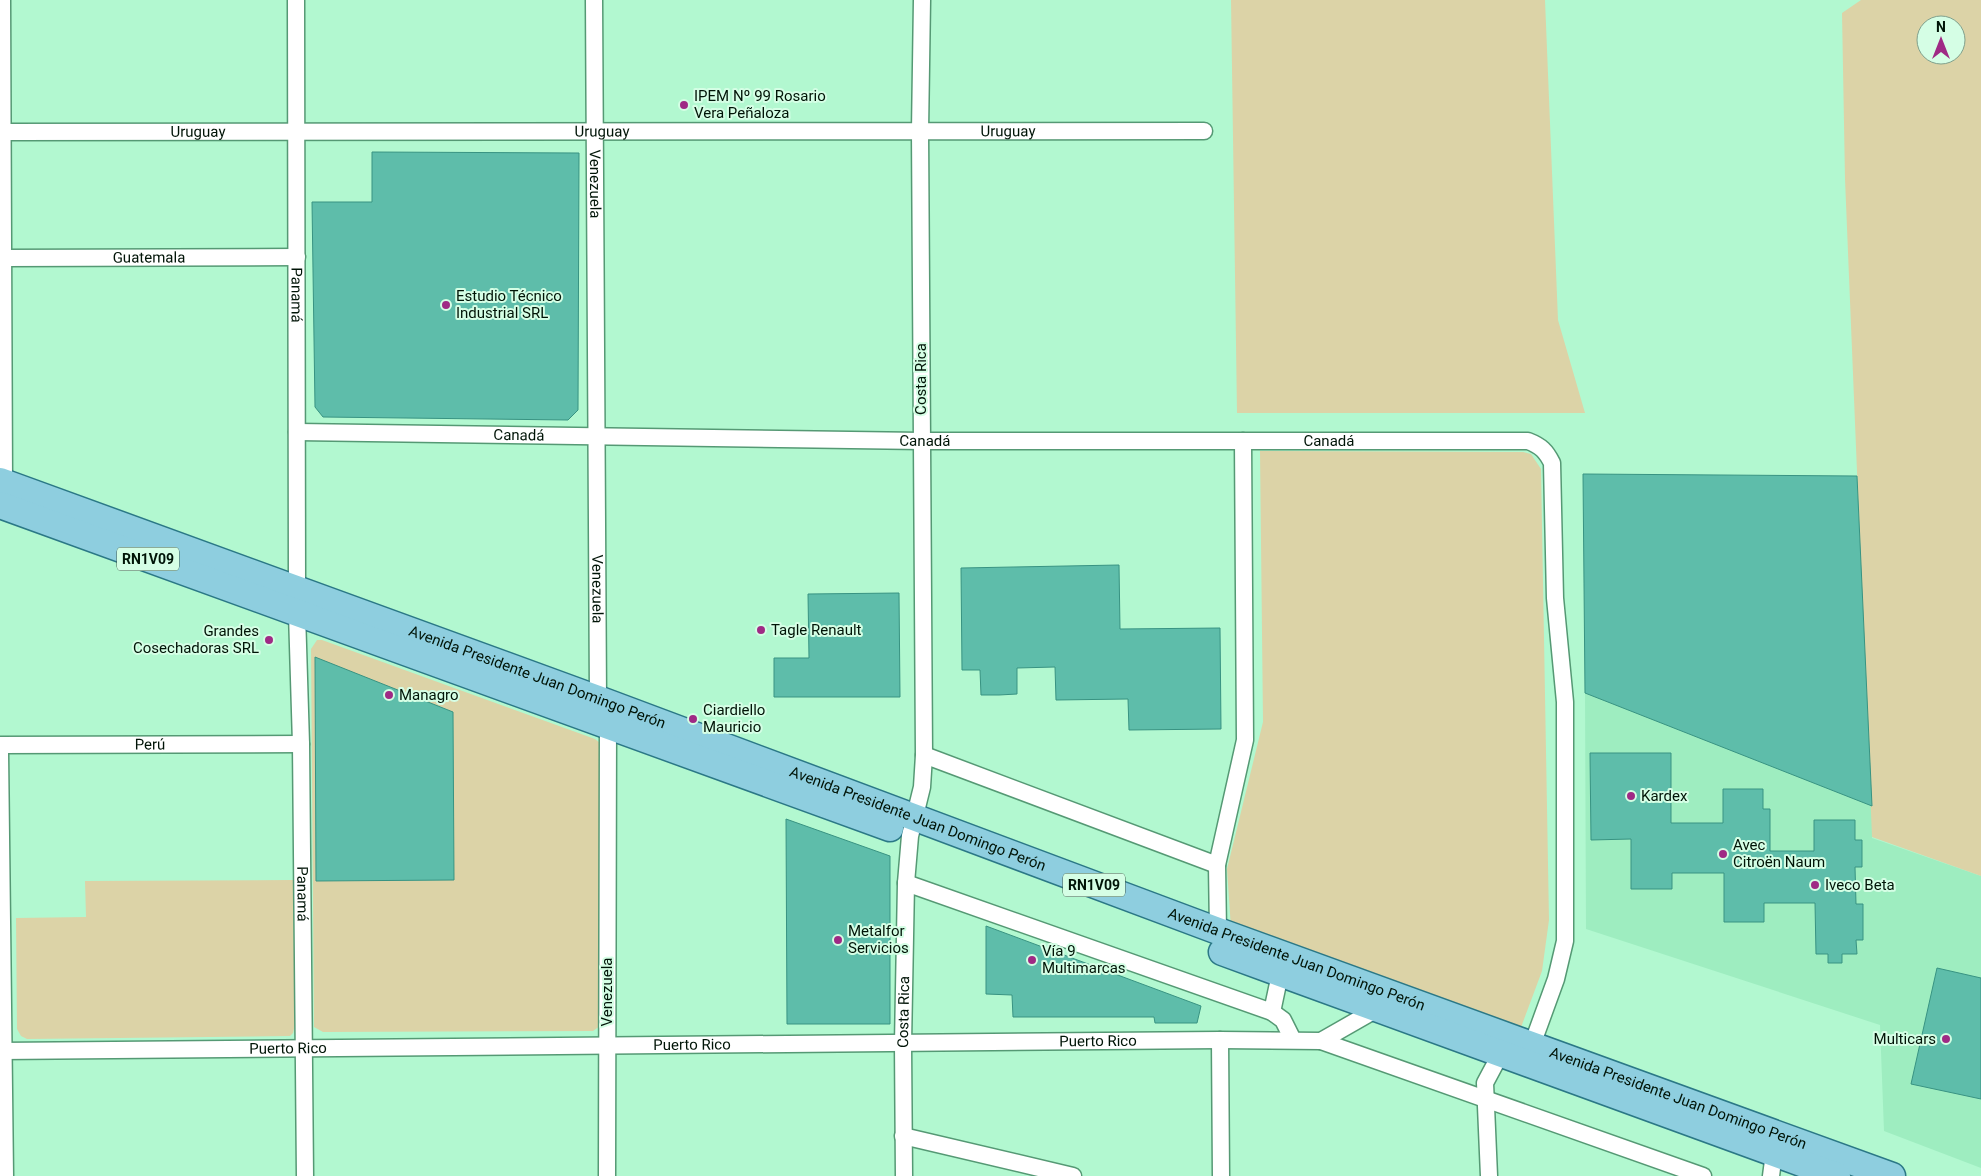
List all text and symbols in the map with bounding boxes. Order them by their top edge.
north arrow [1916,15,1966,65]
text: N [1936,19,1946,35]
place label: IPEM Nº 99 Rosario Vera Peñaloza [694,87,826,122]
marker: IPEM Nº 99 Rosario Vera Peñaloza [678,99,690,111]
street label: Uruguay [574,122,630,141]
street label: Uruguay [980,122,1036,140]
street label: Uruguay [170,123,226,141]
street label: Venezuela [586,149,604,219]
street label: Guatemala [113,248,185,267]
street label: Panamá [287,267,306,323]
place label: Estudio Técnico Industrial SRL [456,287,562,322]
marker: Estudio Técnico Industrial SRL [440,299,452,311]
street label: Costa Rica [912,343,930,415]
street label: Canadá [493,426,545,445]
street label: Canadá [899,432,950,450]
street label: Canadá [1303,432,1354,450]
road number: RN1V09 [117,548,179,570]
street label: Venezuela [588,554,607,624]
place label: Tagle Renault [771,621,862,639]
place label: Grandes Cosechadoras SRL [133,622,259,657]
street label: Avenida Presidente Juan Domingo Perón [406,622,668,733]
marker: Tagle Renault [755,624,767,636]
marker: Grandes Cosechadoras SRL [263,634,275,646]
place label: Managro [399,686,459,704]
marker: Managro [383,689,395,701]
place label: Ciardiello Mauricio [703,701,765,736]
marker: Ciardiello Mauricio [687,713,699,725]
street label: Perú [135,735,165,754]
street label: Avenida Presidente Juan Domingo Perón [787,763,1048,875]
place label: Kardex [1641,787,1688,805]
marker: Kardex [1625,790,1637,802]
place label: Avec Citroën Naum [1733,836,1825,871]
marker: Avec Citroën Naum [1717,848,1729,860]
street label: Panamá [293,866,312,922]
road number: RN1V09 [1063,874,1125,896]
place label: Iveco Beta [1825,876,1895,894]
marker: Iveco Beta [1809,879,1821,891]
street label: Avenida Presidente Juan Domingo Perón [1166,904,1427,1014]
place label: Metalfor Servicios [848,922,909,957]
marker: Metalfor Servicios [832,934,844,946]
place label: Vía 9 Multimarcas [1042,942,1126,977]
marker: Vía 9 Multimarcas [1026,954,1038,966]
street label: Venezuela [598,958,616,1026]
street label: Costa Rica [894,976,913,1048]
place label: Multicars [1874,1030,1936,1048]
street label: Puerto Rico [1059,1032,1137,1050]
marker: Multicars [1940,1033,1952,1045]
street label: Puerto Rico [653,1035,731,1054]
street label: Puerto Rico [249,1039,327,1058]
street label: Avenida Presidente Juan Domingo Perón [1547,1043,1809,1153]

